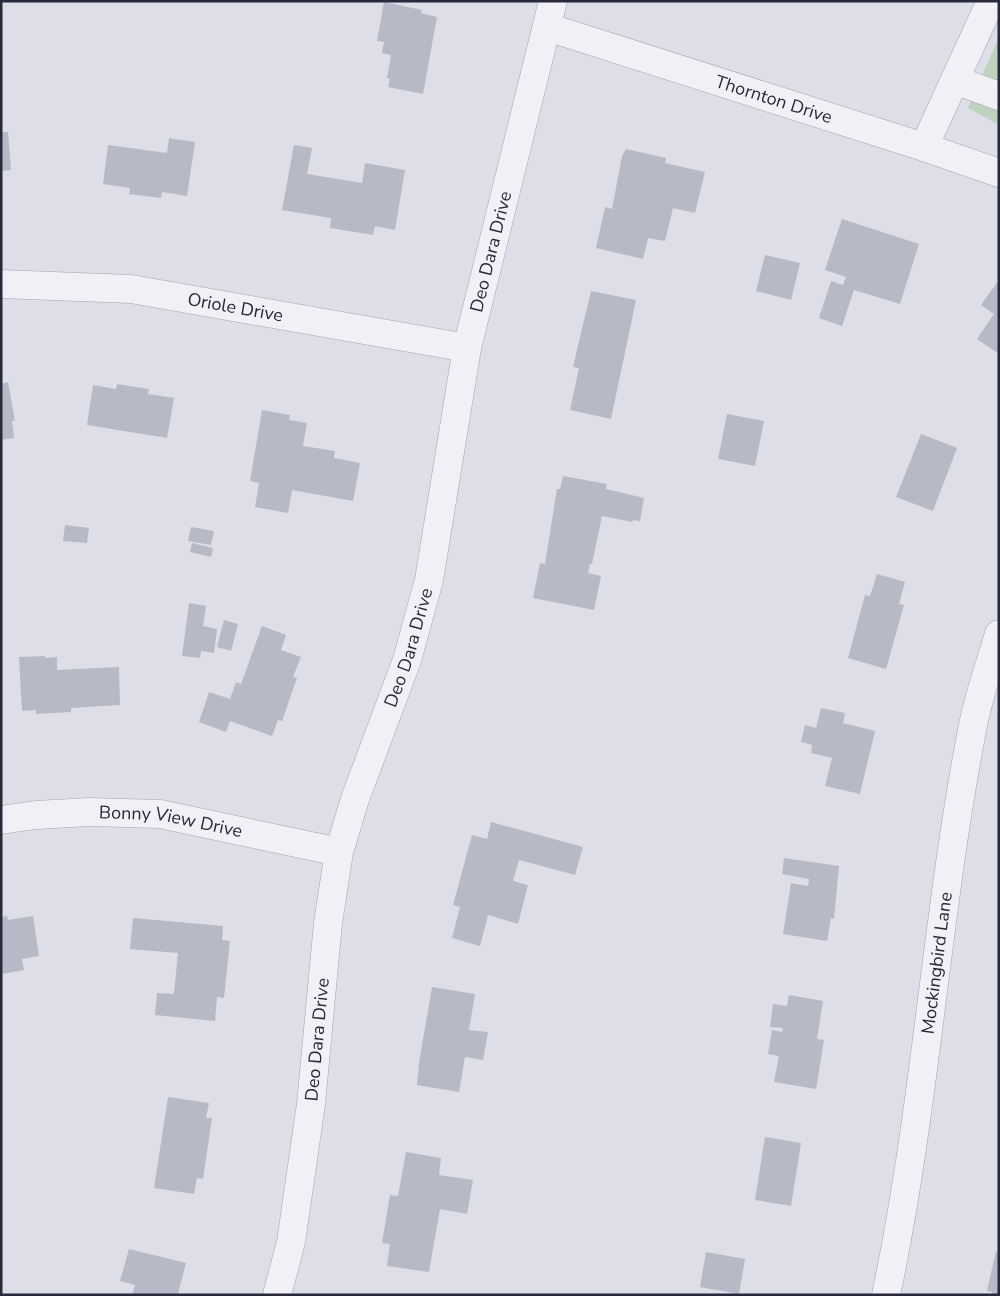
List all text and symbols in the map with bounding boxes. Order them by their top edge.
street label: Thornton Drive [712,69,835,129]
street label: Deo Dara Drive [464,189,517,315]
street label: Oriole Drive [186,287,285,327]
street label: Deo Dara Drive [378,585,438,711]
street label: Bonny View Drive [99,800,245,843]
street label: Mockingbird Lane [916,890,958,1035]
street label: Deo Dara Drive [299,977,335,1102]

